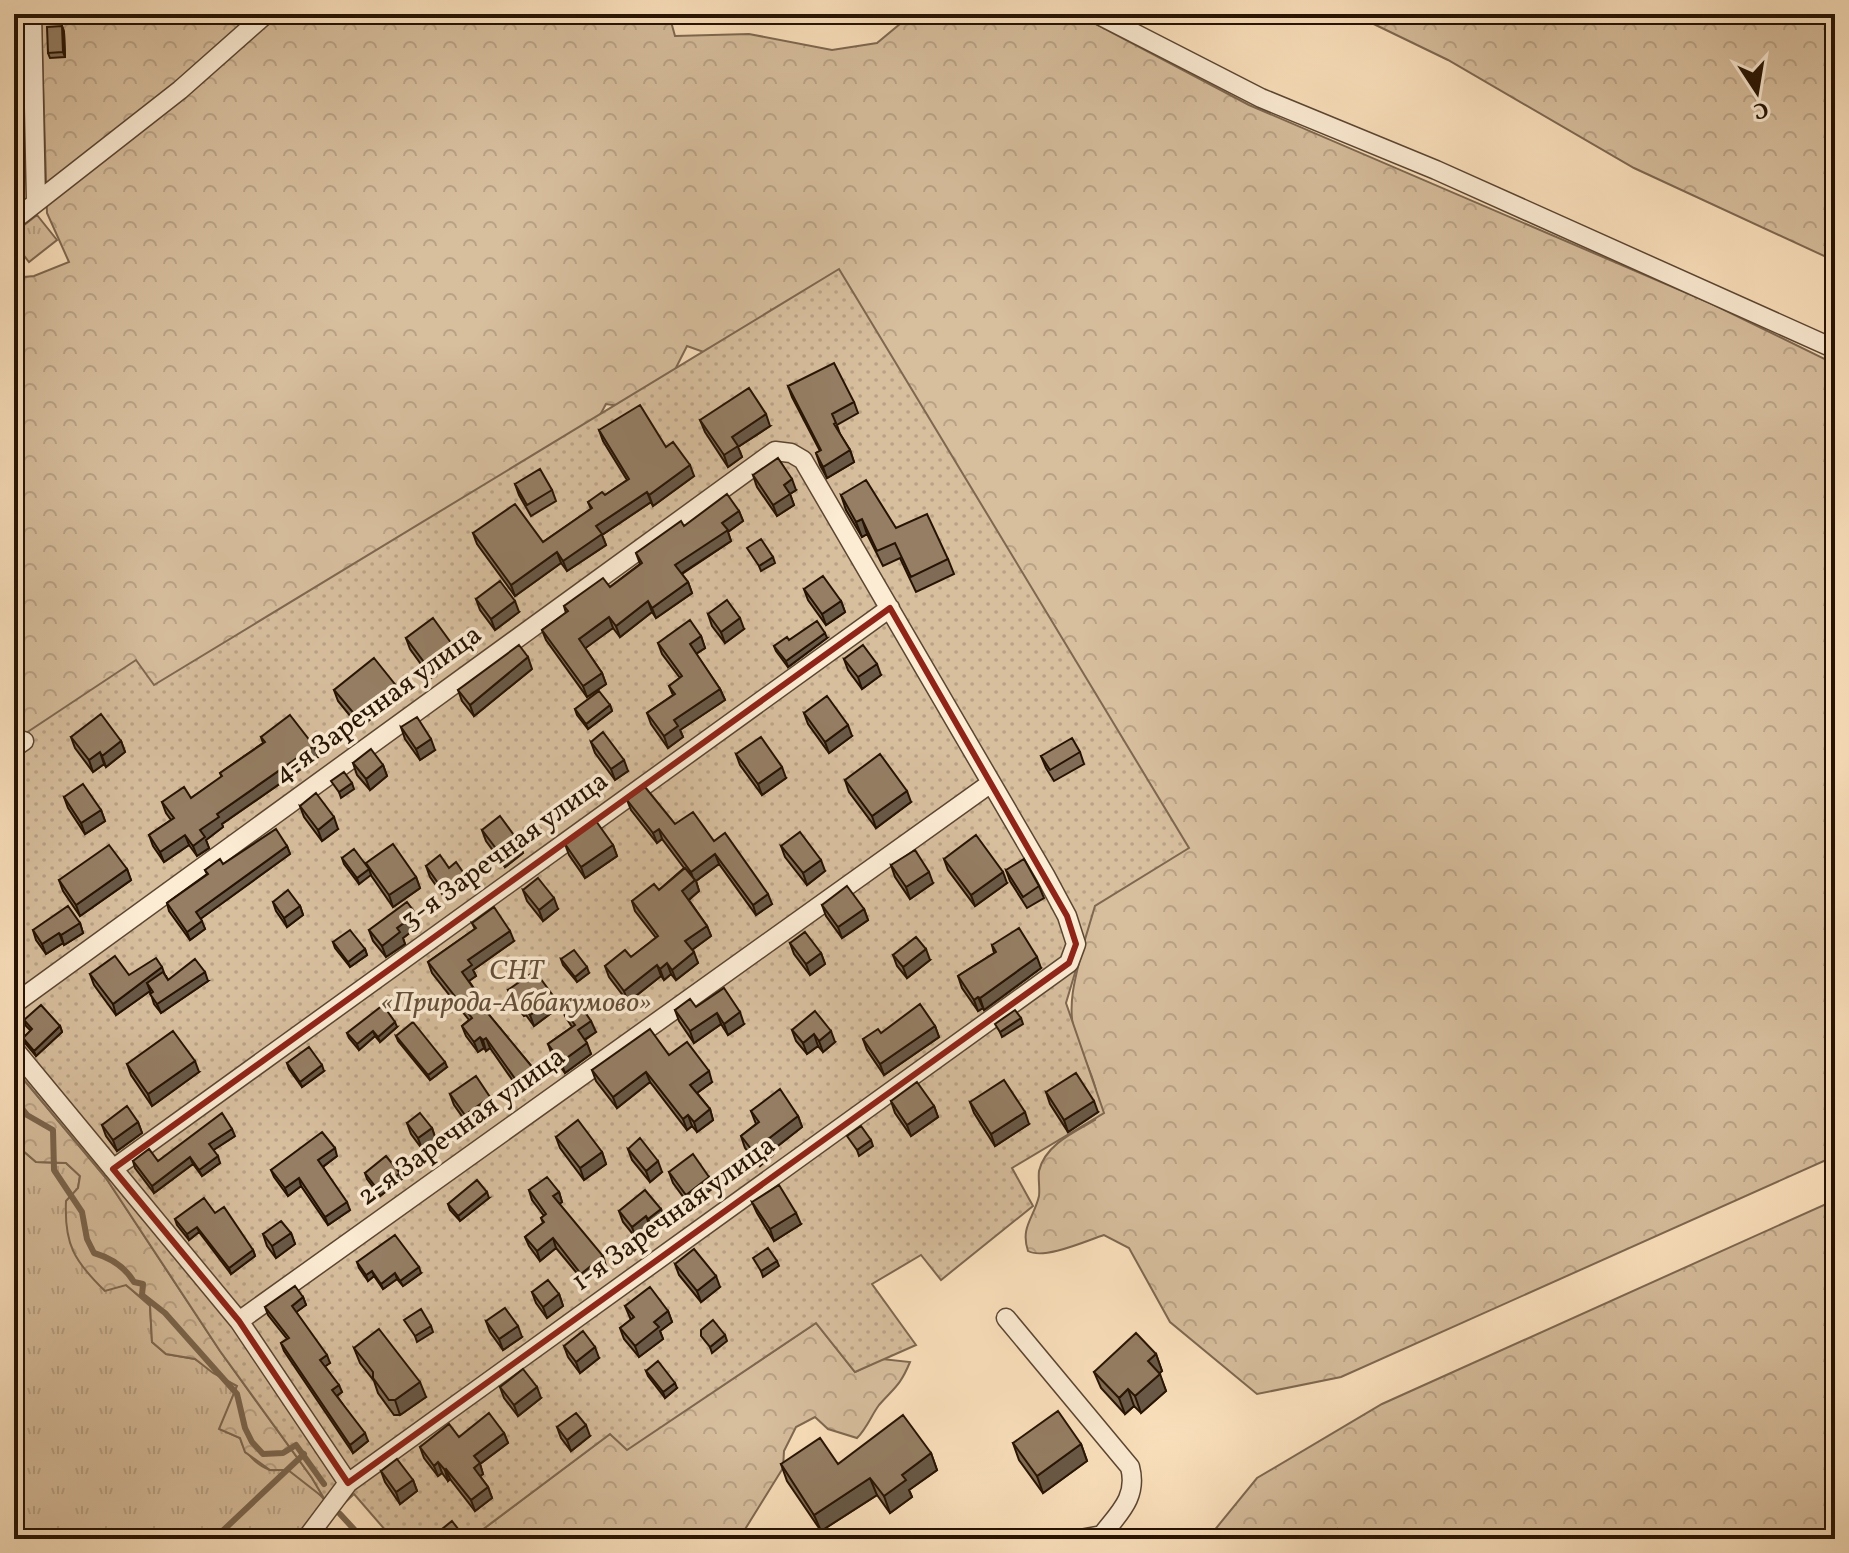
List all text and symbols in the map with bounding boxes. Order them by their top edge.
north arrow [1717,52,1797,132]
text: С [1750,92,1771,126]
street label: 4-я Заречная улица [266,616,490,794]
street label: 3-я Заречная улица [393,762,617,940]
park label: СНТ «Природа-Аббакумово» [381,952,651,1023]
street label: 2-я Заречная улица [350,1038,574,1216]
street label: 1-я Заречная улица [564,1127,784,1301]

